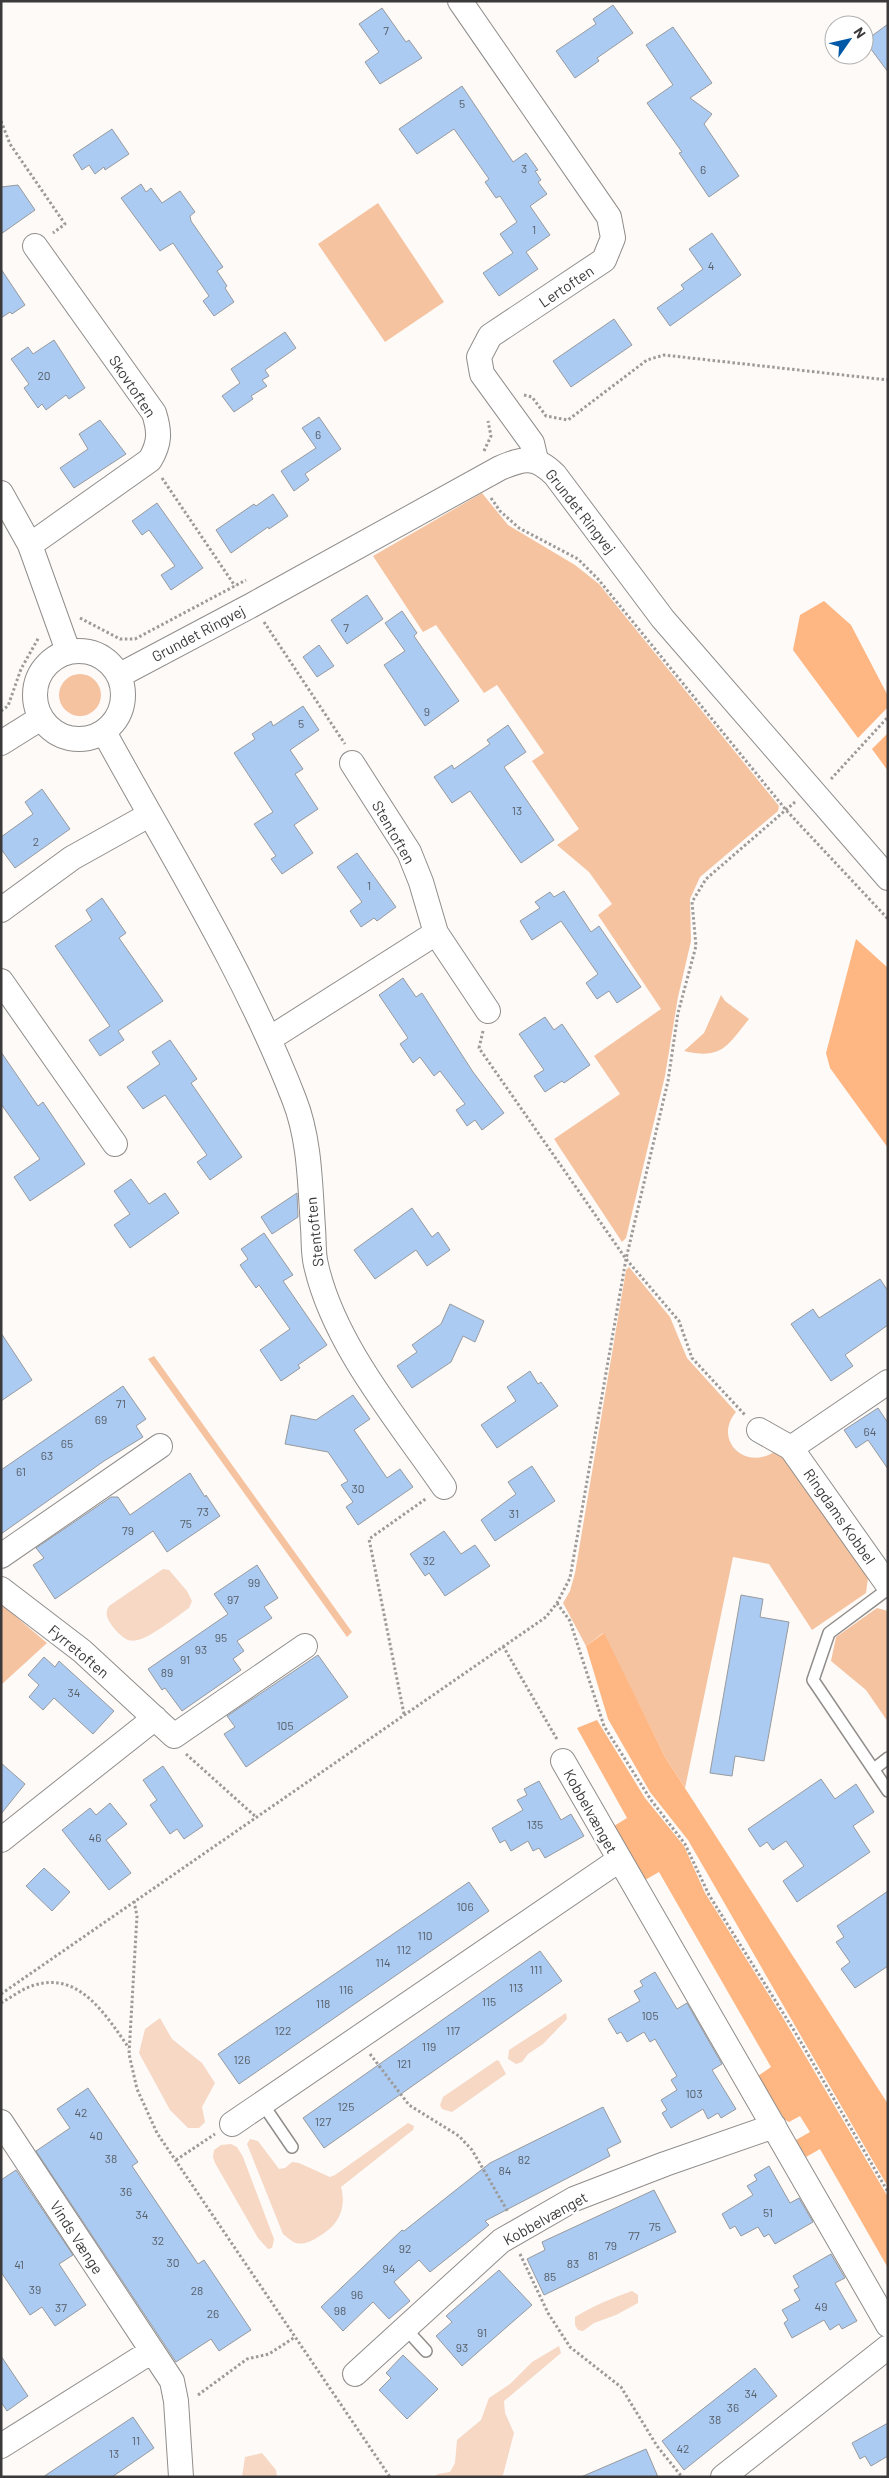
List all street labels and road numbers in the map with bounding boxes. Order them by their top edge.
street label: Lertoften [535,261,597,311]
street label: Skovtoften [106,352,160,420]
street label: Grundet Ringvej [542,465,620,557]
street label: Grundet Ringvej [148,601,248,665]
street label: Stentoften [369,797,419,867]
street label: Stentoften [301,1196,327,1268]
street label: Ringdams Kobbel [800,1465,880,1567]
street label: Fyrretoften [45,1620,113,1682]
street label: Kobbelvænget [560,1766,622,1856]
street label: Kobbelvænget [500,2187,590,2249]
street label: Vinds Vænge [47,2197,107,2277]

